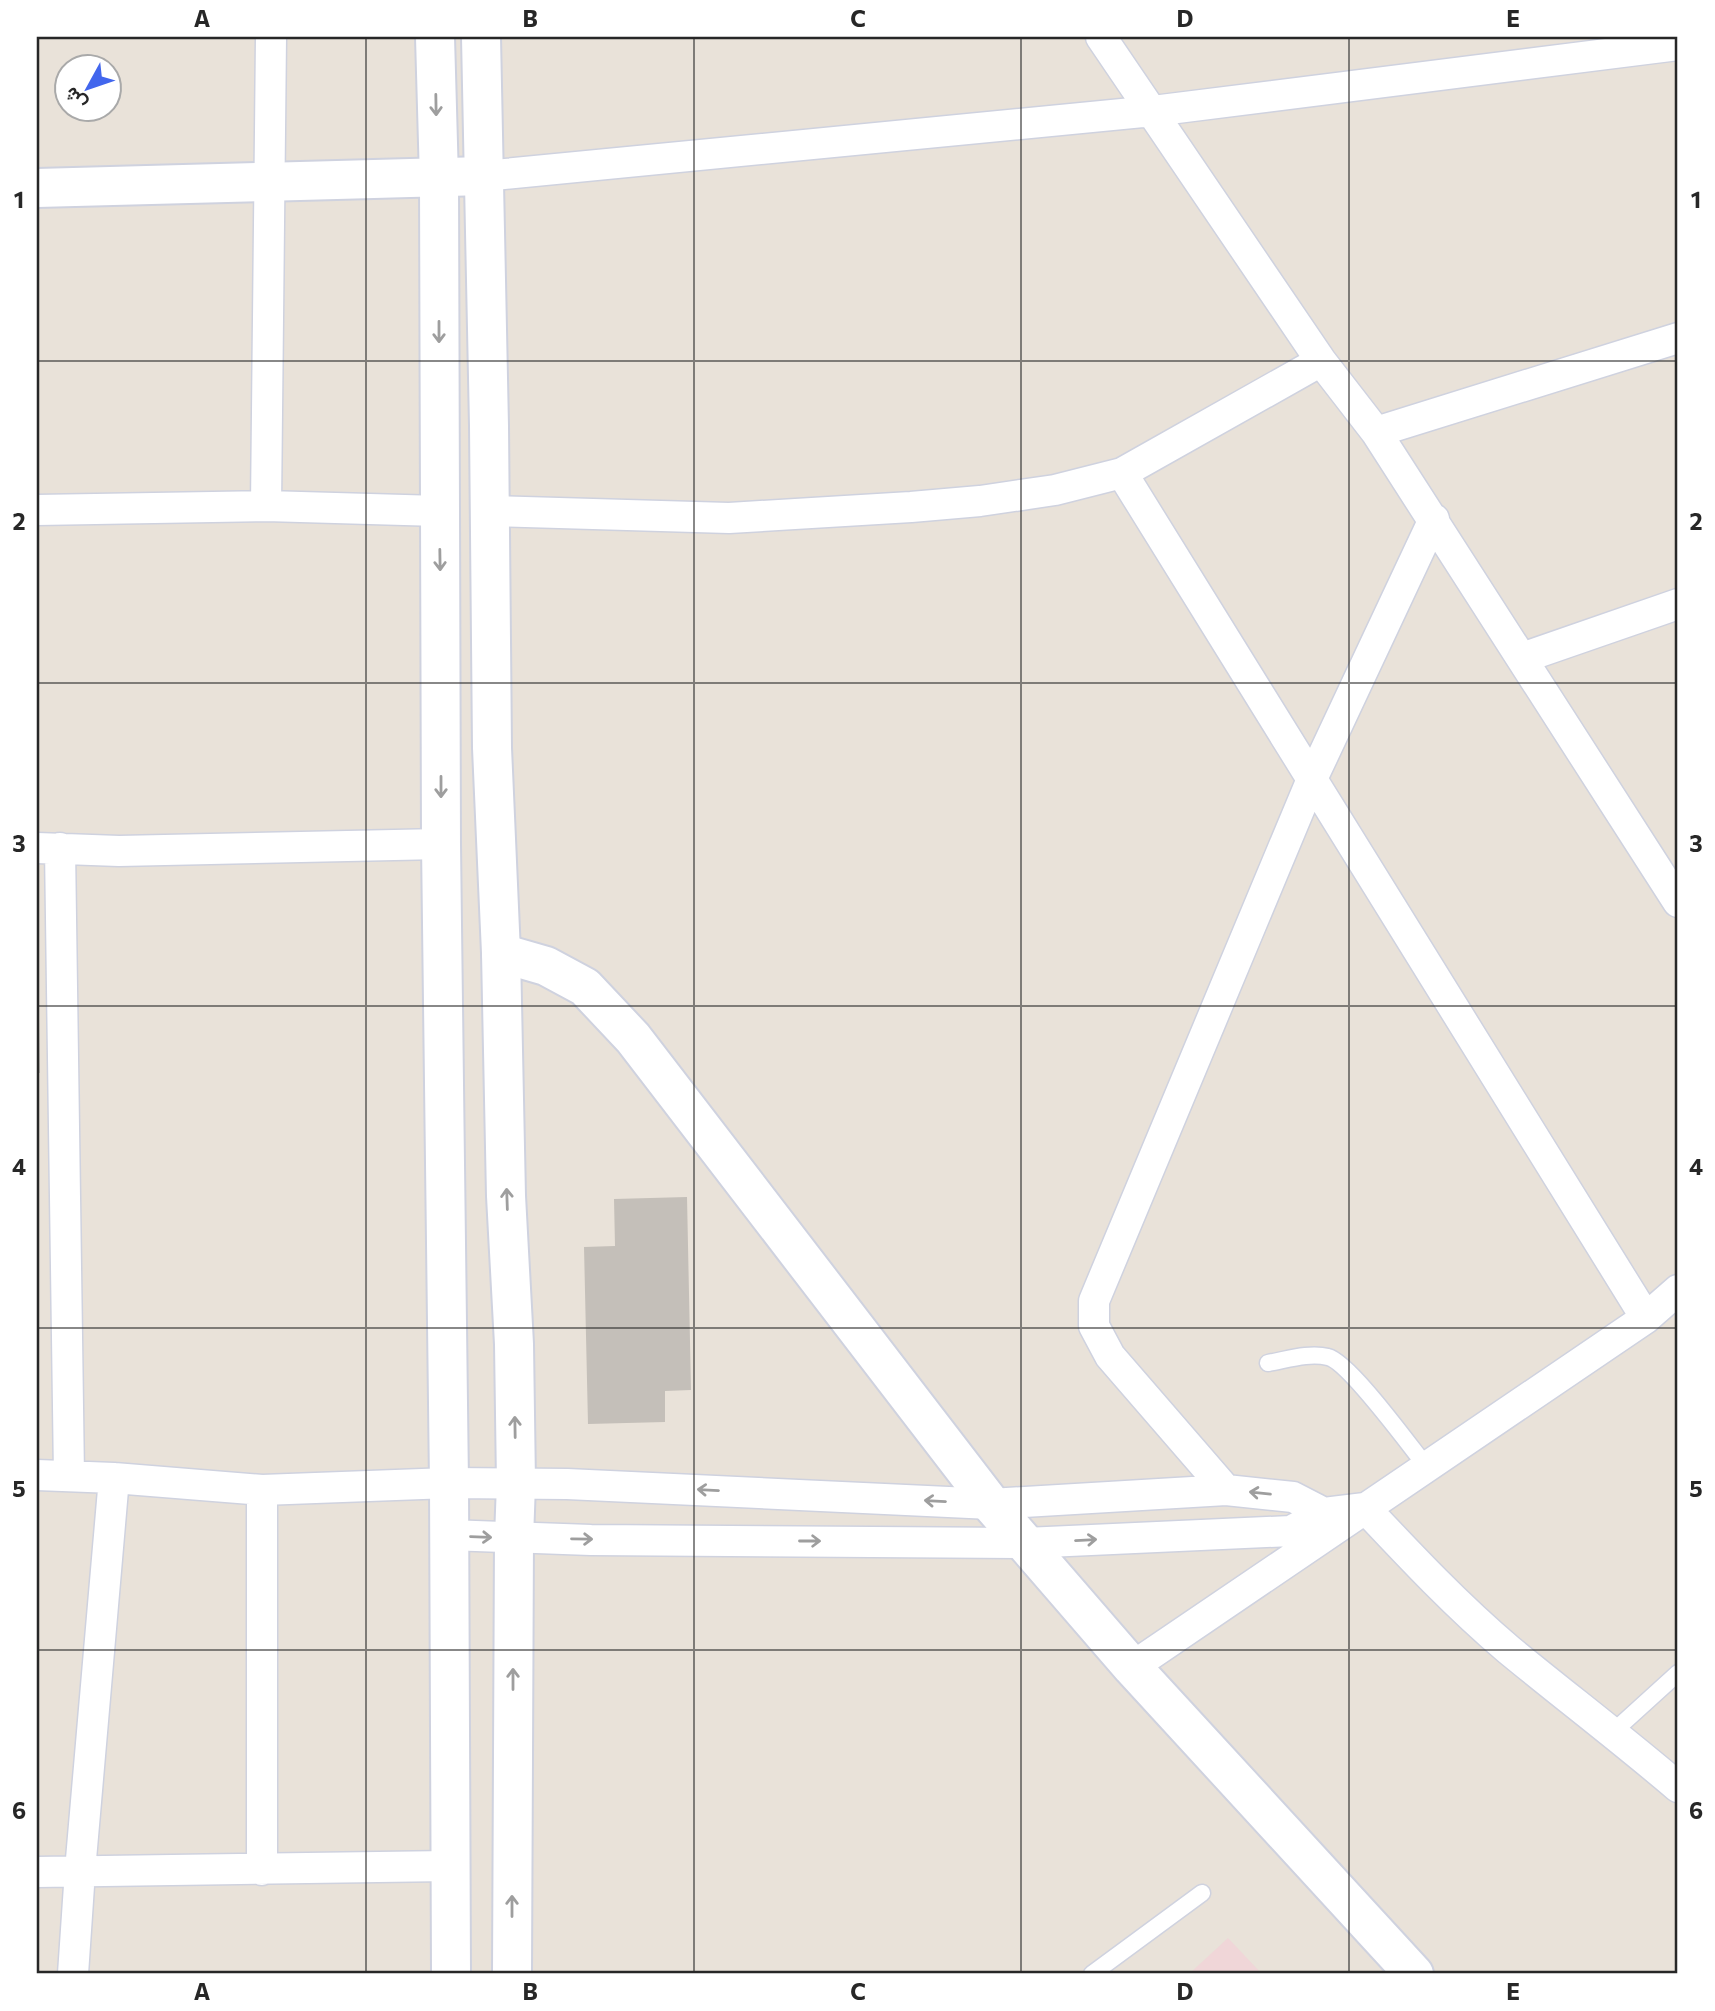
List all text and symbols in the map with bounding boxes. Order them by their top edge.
text: A [194,4,211,32]
text: B [522,4,538,32]
text: C [850,4,866,32]
text: D [1177,4,1194,32]
text: E [1506,4,1520,32]
north arrow [52,52,122,122]
text: ش [58,82,92,115]
one-way arrow [430,93,443,116]
text: 1 [14,185,24,213]
text: 1 [1691,185,1701,213]
one-way arrow [432,321,446,344]
text: 2 [12,507,26,535]
text: 2 [1689,507,1703,535]
one-way arrow [433,548,447,571]
one-way arrow [434,776,448,799]
text: 3 [12,829,26,857]
text: 3 [1689,829,1703,857]
text: 4 [12,1152,26,1180]
text: 4 [1689,1152,1703,1180]
one-way arrow [500,1188,513,1211]
one-way arrow [508,1415,522,1438]
text: 5 [12,1474,26,1502]
text: 5 [1689,1474,1703,1502]
one-way arrow [696,1484,719,1497]
one-way arrow [1249,1487,1272,1500]
one-way arrow [924,1495,947,1508]
one-way arrow [469,1530,492,1543]
one-way arrow [571,1533,594,1546]
one-way arrow [798,1534,821,1548]
one-way arrow [1074,1534,1097,1547]
one-way arrow [506,1667,520,1690]
text: 6 [12,1796,26,1824]
text: 6 [1689,1796,1703,1824]
one-way arrow [505,1895,519,1918]
text: A [194,1977,211,2005]
text: B [522,1977,538,2005]
text: C [850,1977,866,2005]
text: D [1177,1977,1194,2005]
text: E [1506,1977,1520,2005]

